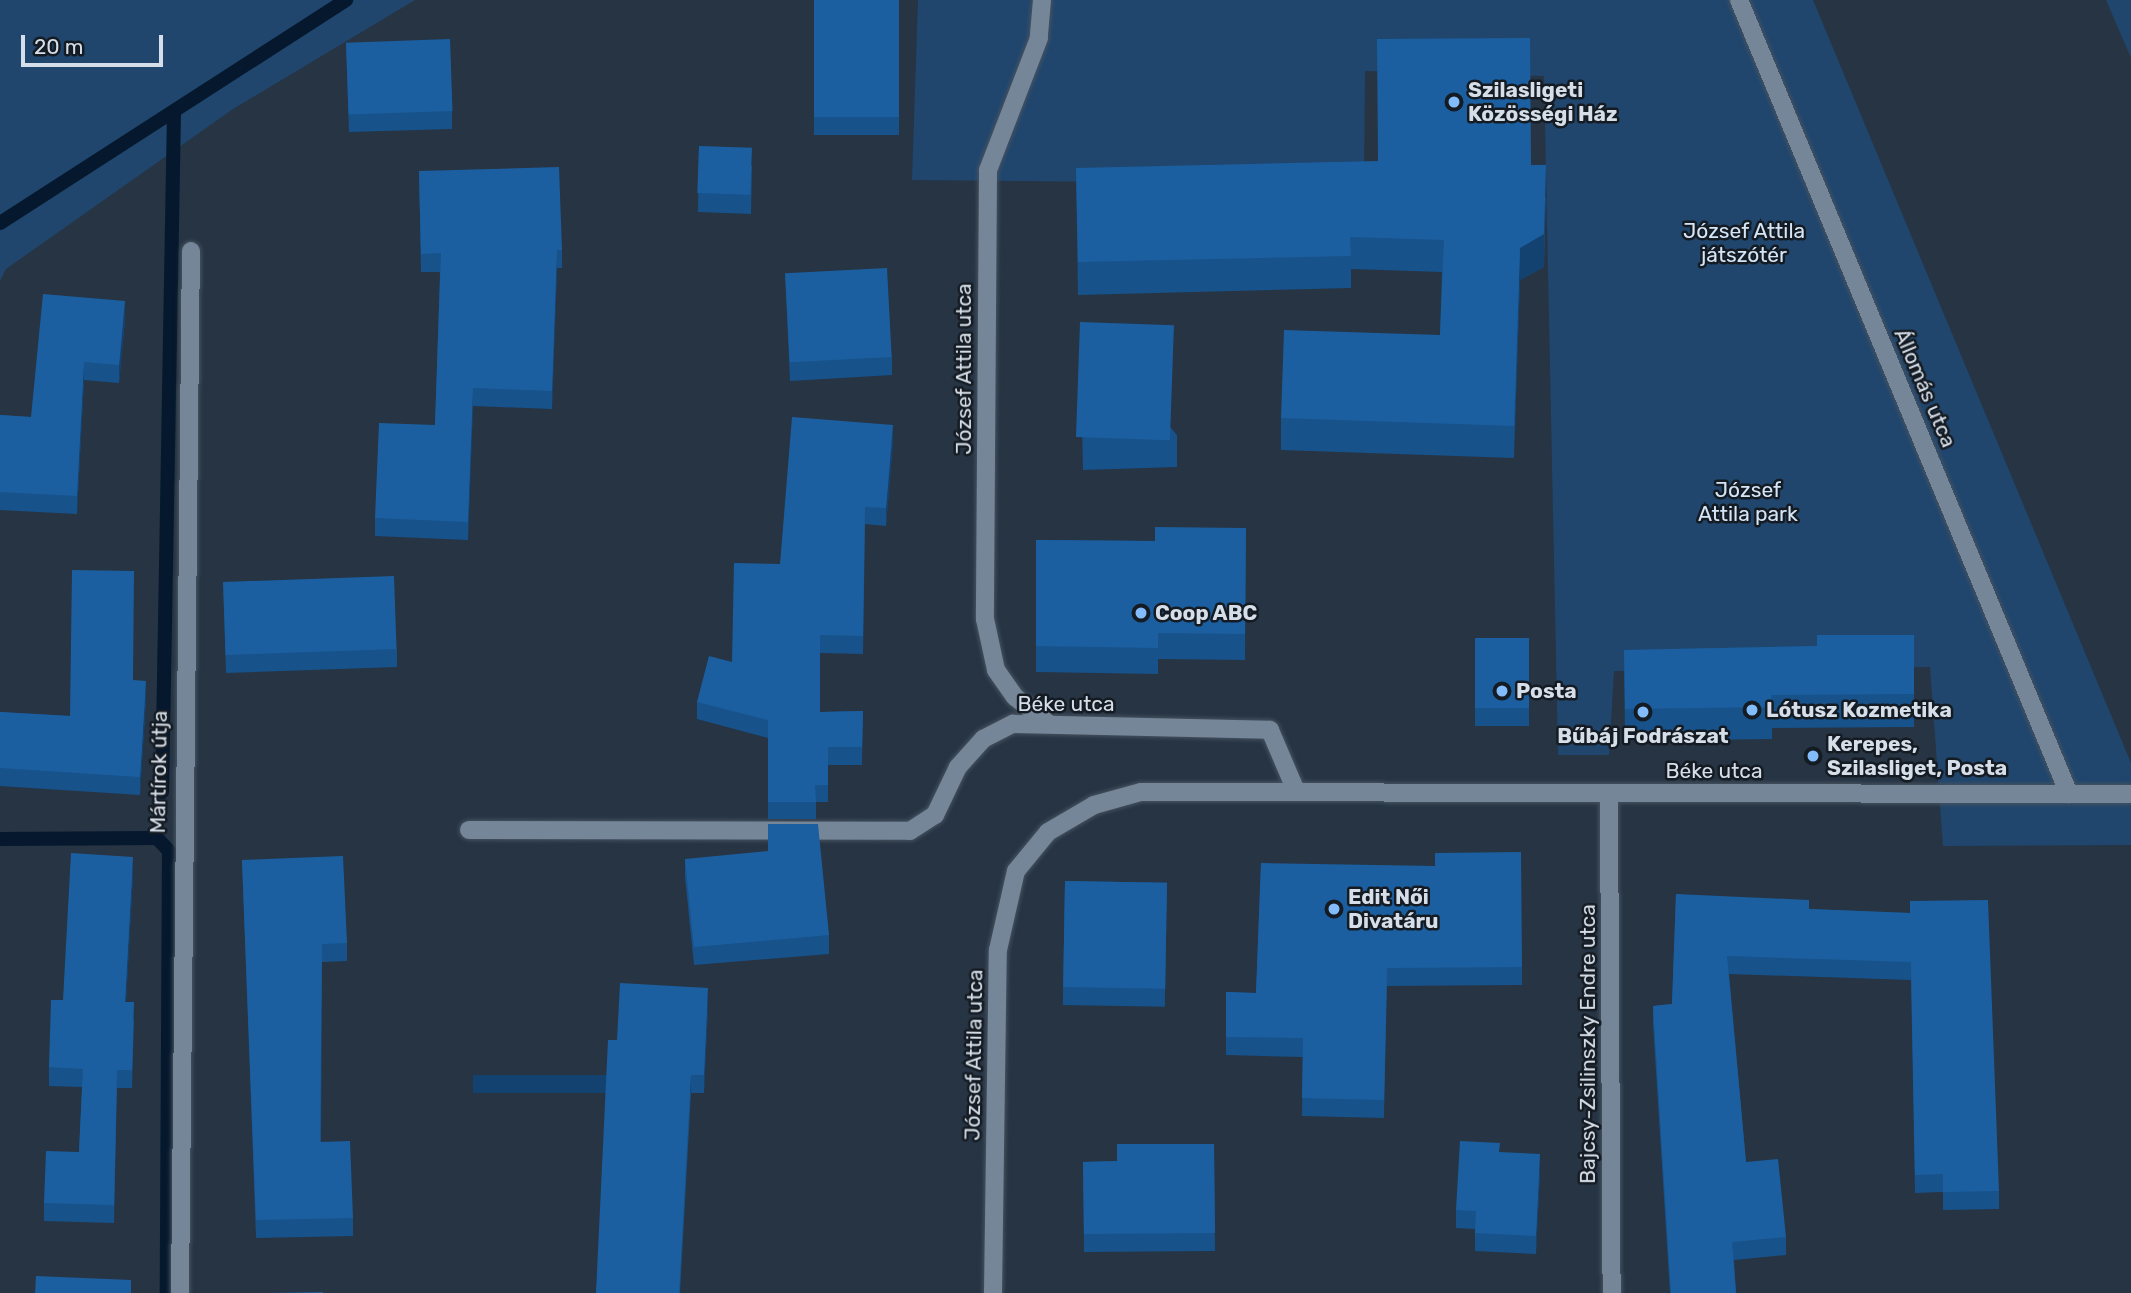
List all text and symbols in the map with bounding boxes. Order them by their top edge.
scale bar [24,21,166,65]
text: 20 m [34,34,83,59]
place label: Szilasligeti Közösségi Ház [1468,77,1618,127]
marker: Szilasligeti Közösségi Ház [1446,94,1462,110]
park label: József Attila játszótér [1682,218,1806,268]
street label: József Attila utca [951,283,977,455]
street label: Állomás utca [1889,325,1961,451]
park label: József Attila park [1698,477,1798,527]
place label: Coop ABC [1155,600,1258,626]
marker: Coop ABC [1133,605,1149,621]
place label: Posta [1516,678,1577,704]
marker: Posta [1494,683,1510,699]
street label: Béke utca [1017,691,1115,717]
place label: Lótusz Kozmetika [1766,697,1952,723]
marker: Lótusz Kozmetika [1744,702,1760,718]
marker: Bűbáj Fodrászat [1635,704,1651,720]
street label: Mártírok útja [145,710,173,834]
place label: Bűbáj Fodrászat [1557,723,1729,749]
place label: Kerepes, Szilasliget, Posta [1827,731,2007,781]
marker: Kerepes, Szilasliget, Posta [1805,748,1821,764]
street label: Béke utca [1665,758,1763,784]
place label: Edit Női Divatáru [1348,884,1439,934]
marker: Edit Női Divatáru [1326,901,1342,917]
street label: Bajcsy-Zsilinszky Endre utca [1575,904,1601,1184]
street label: József Attila utca [960,969,988,1141]

